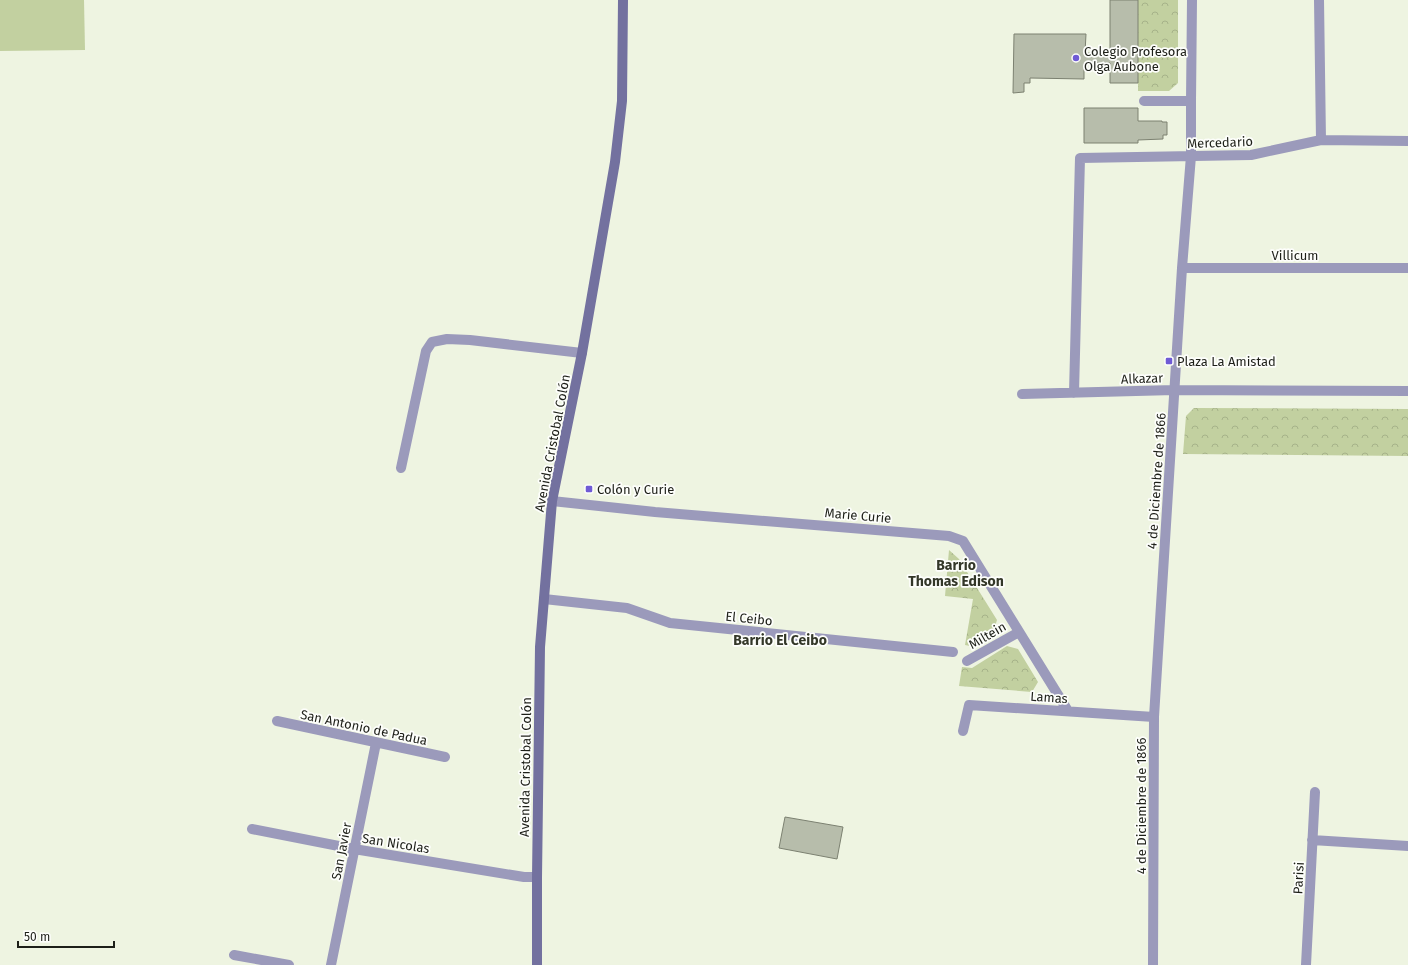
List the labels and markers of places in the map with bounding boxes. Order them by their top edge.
place label: Colegio Profesora Olga Aubone [1084,44,1187,74]
marker: Colegio Profesora Olga Aubone [1071,53,1081,63]
place label: Plaza La Amistad [1177,354,1276,369]
marker: Plaza La Amistad [1164,356,1174,366]
place label: Colón y Curie [597,482,674,497]
marker: Colón y Curie [584,484,594,494]

